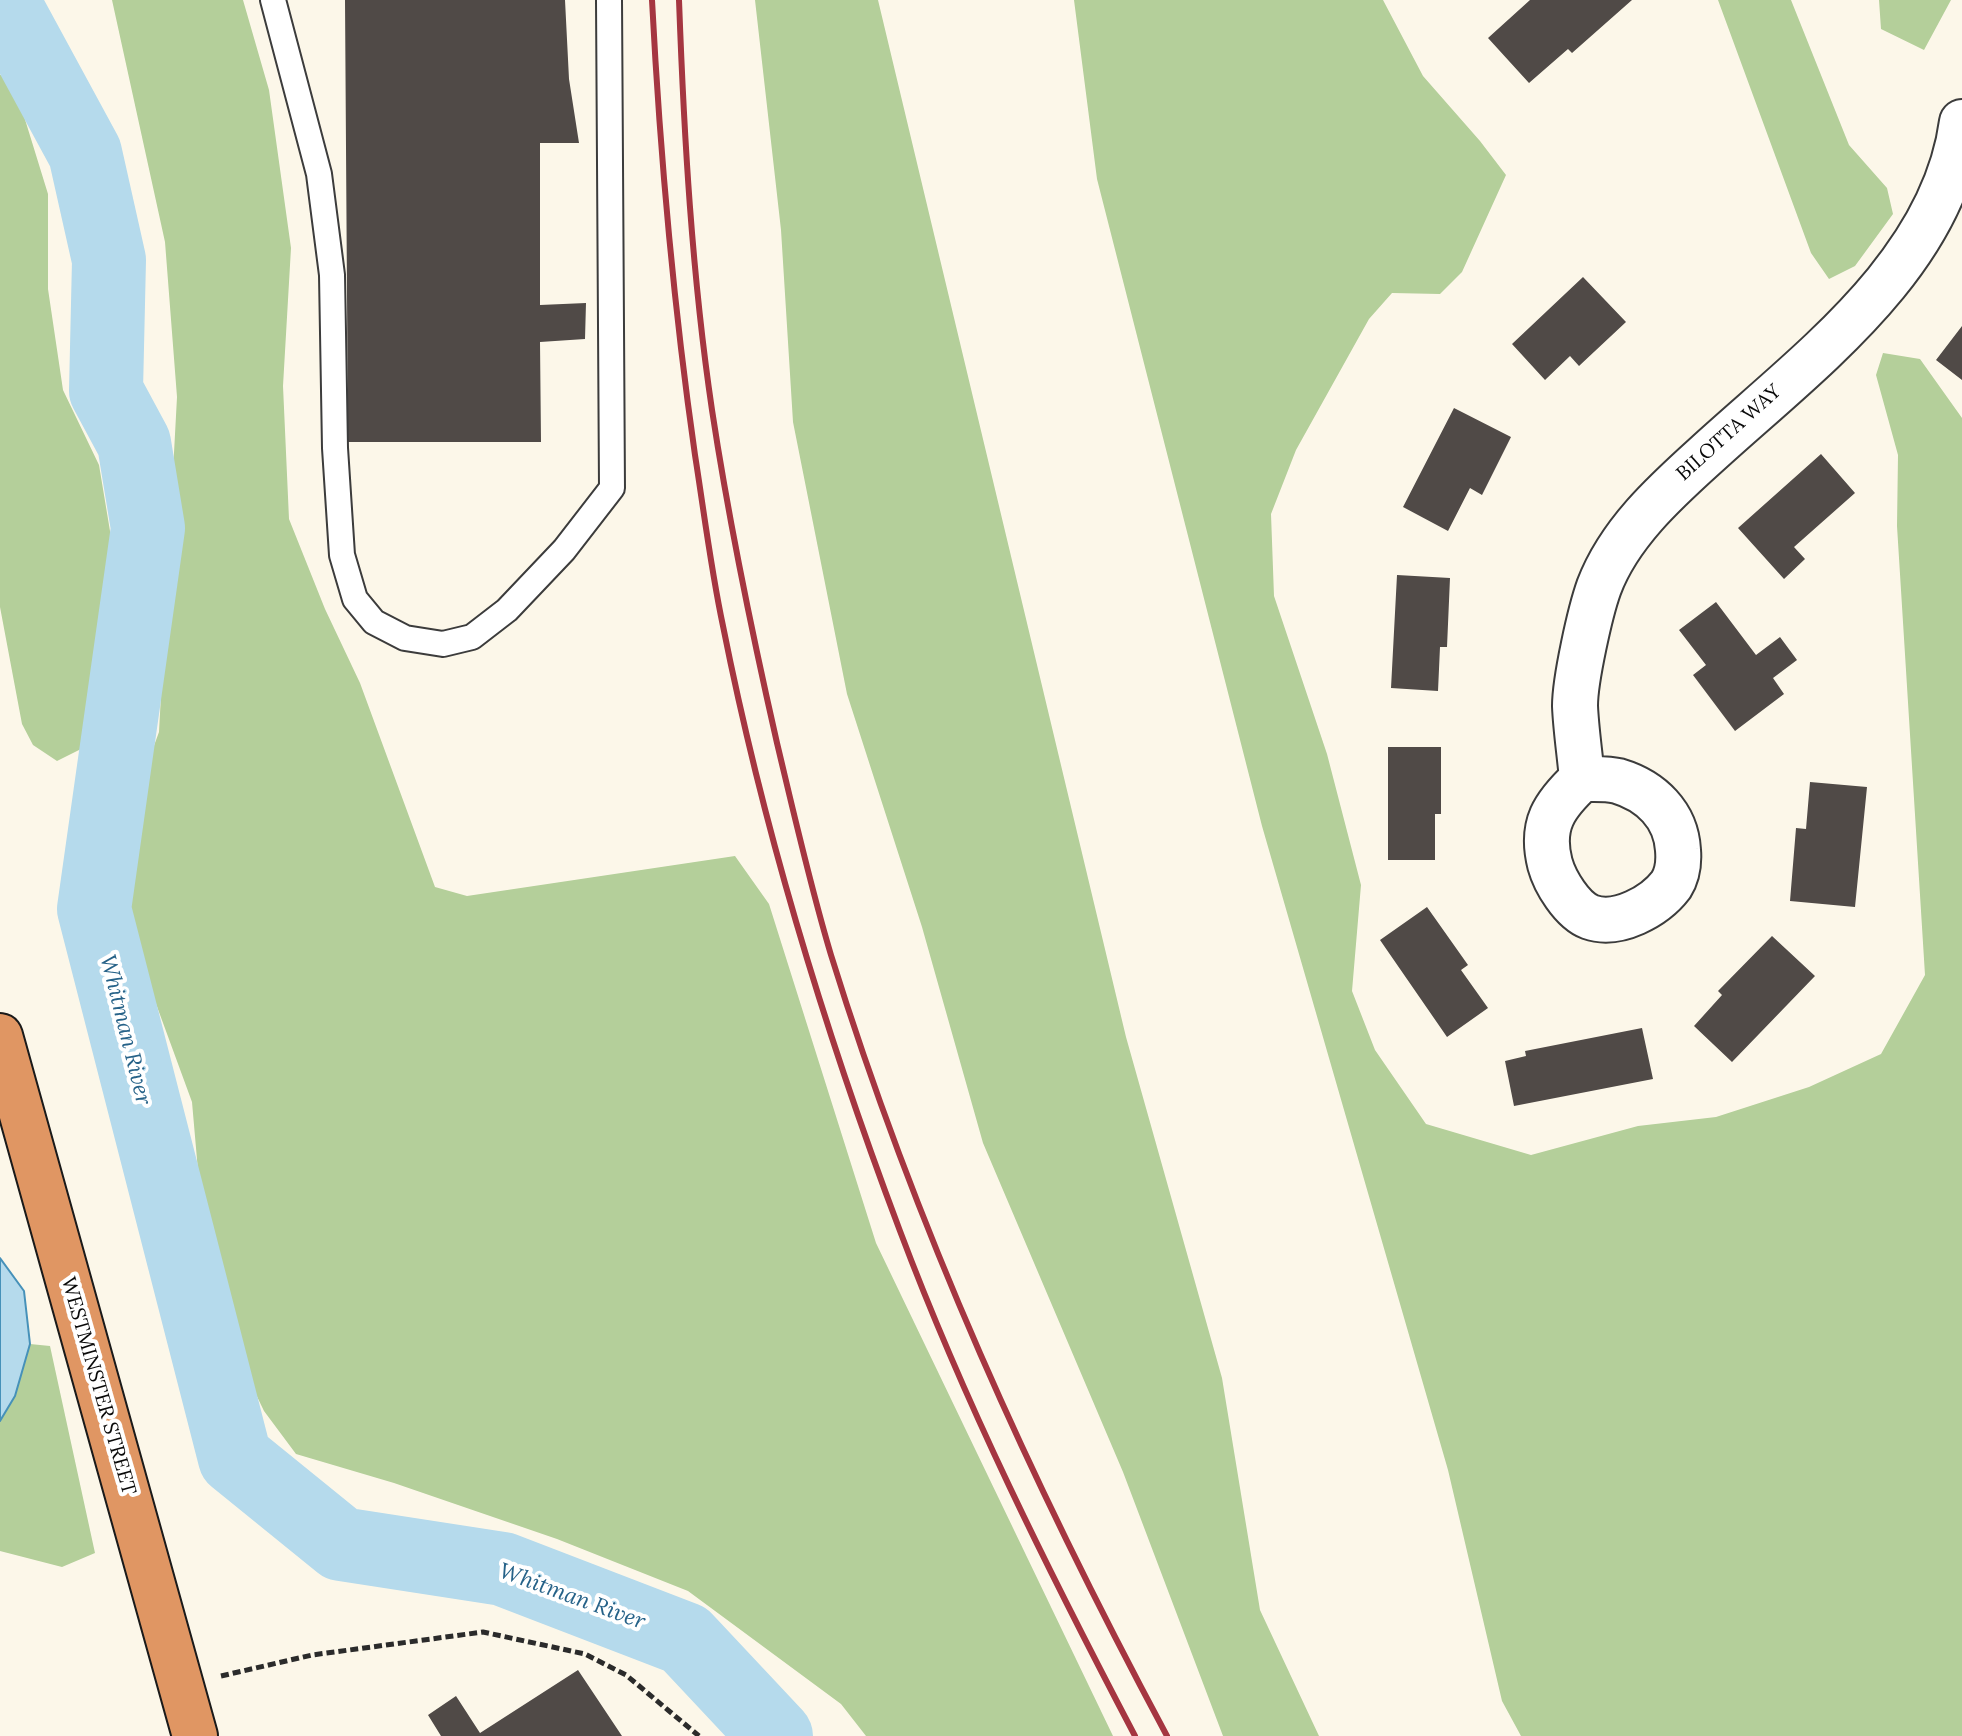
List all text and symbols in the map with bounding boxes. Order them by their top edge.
street label: BILOTTA WAY [1672,380,1786,486]
water label: Whitman River [94,952,156,1108]
street label: WESTMINSTER STREET [55,1274,141,1498]
water label: Whitman River [495,1558,649,1636]

